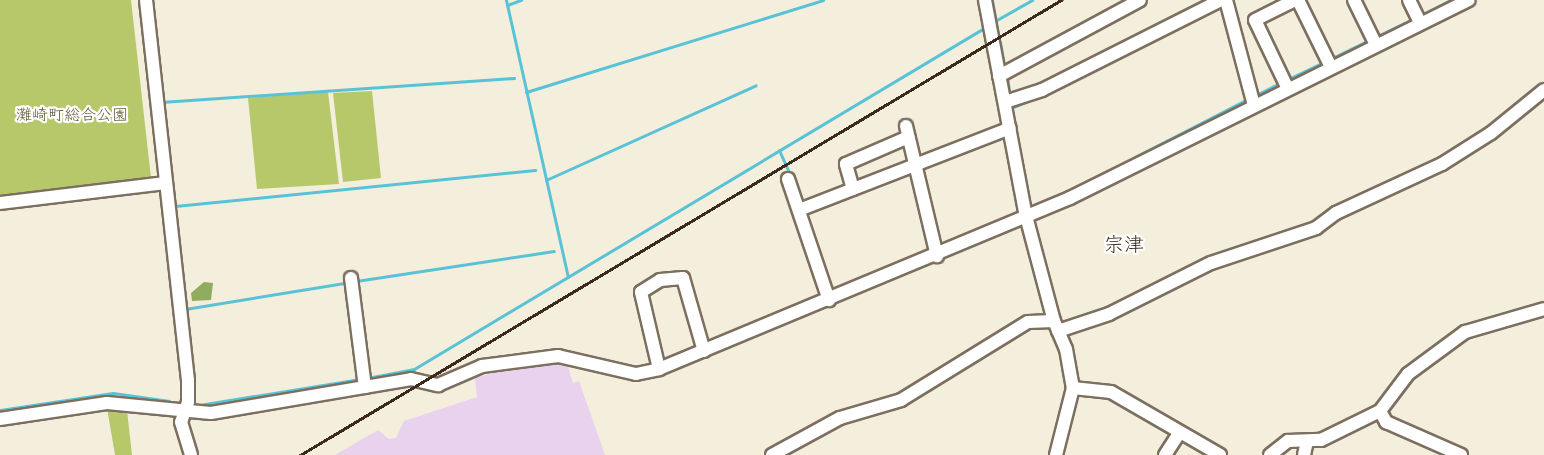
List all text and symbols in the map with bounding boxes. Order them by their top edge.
park label: 灘崎町総合公園 [16,105,128,125]
district label: 宗津 [1104,232,1144,256]

